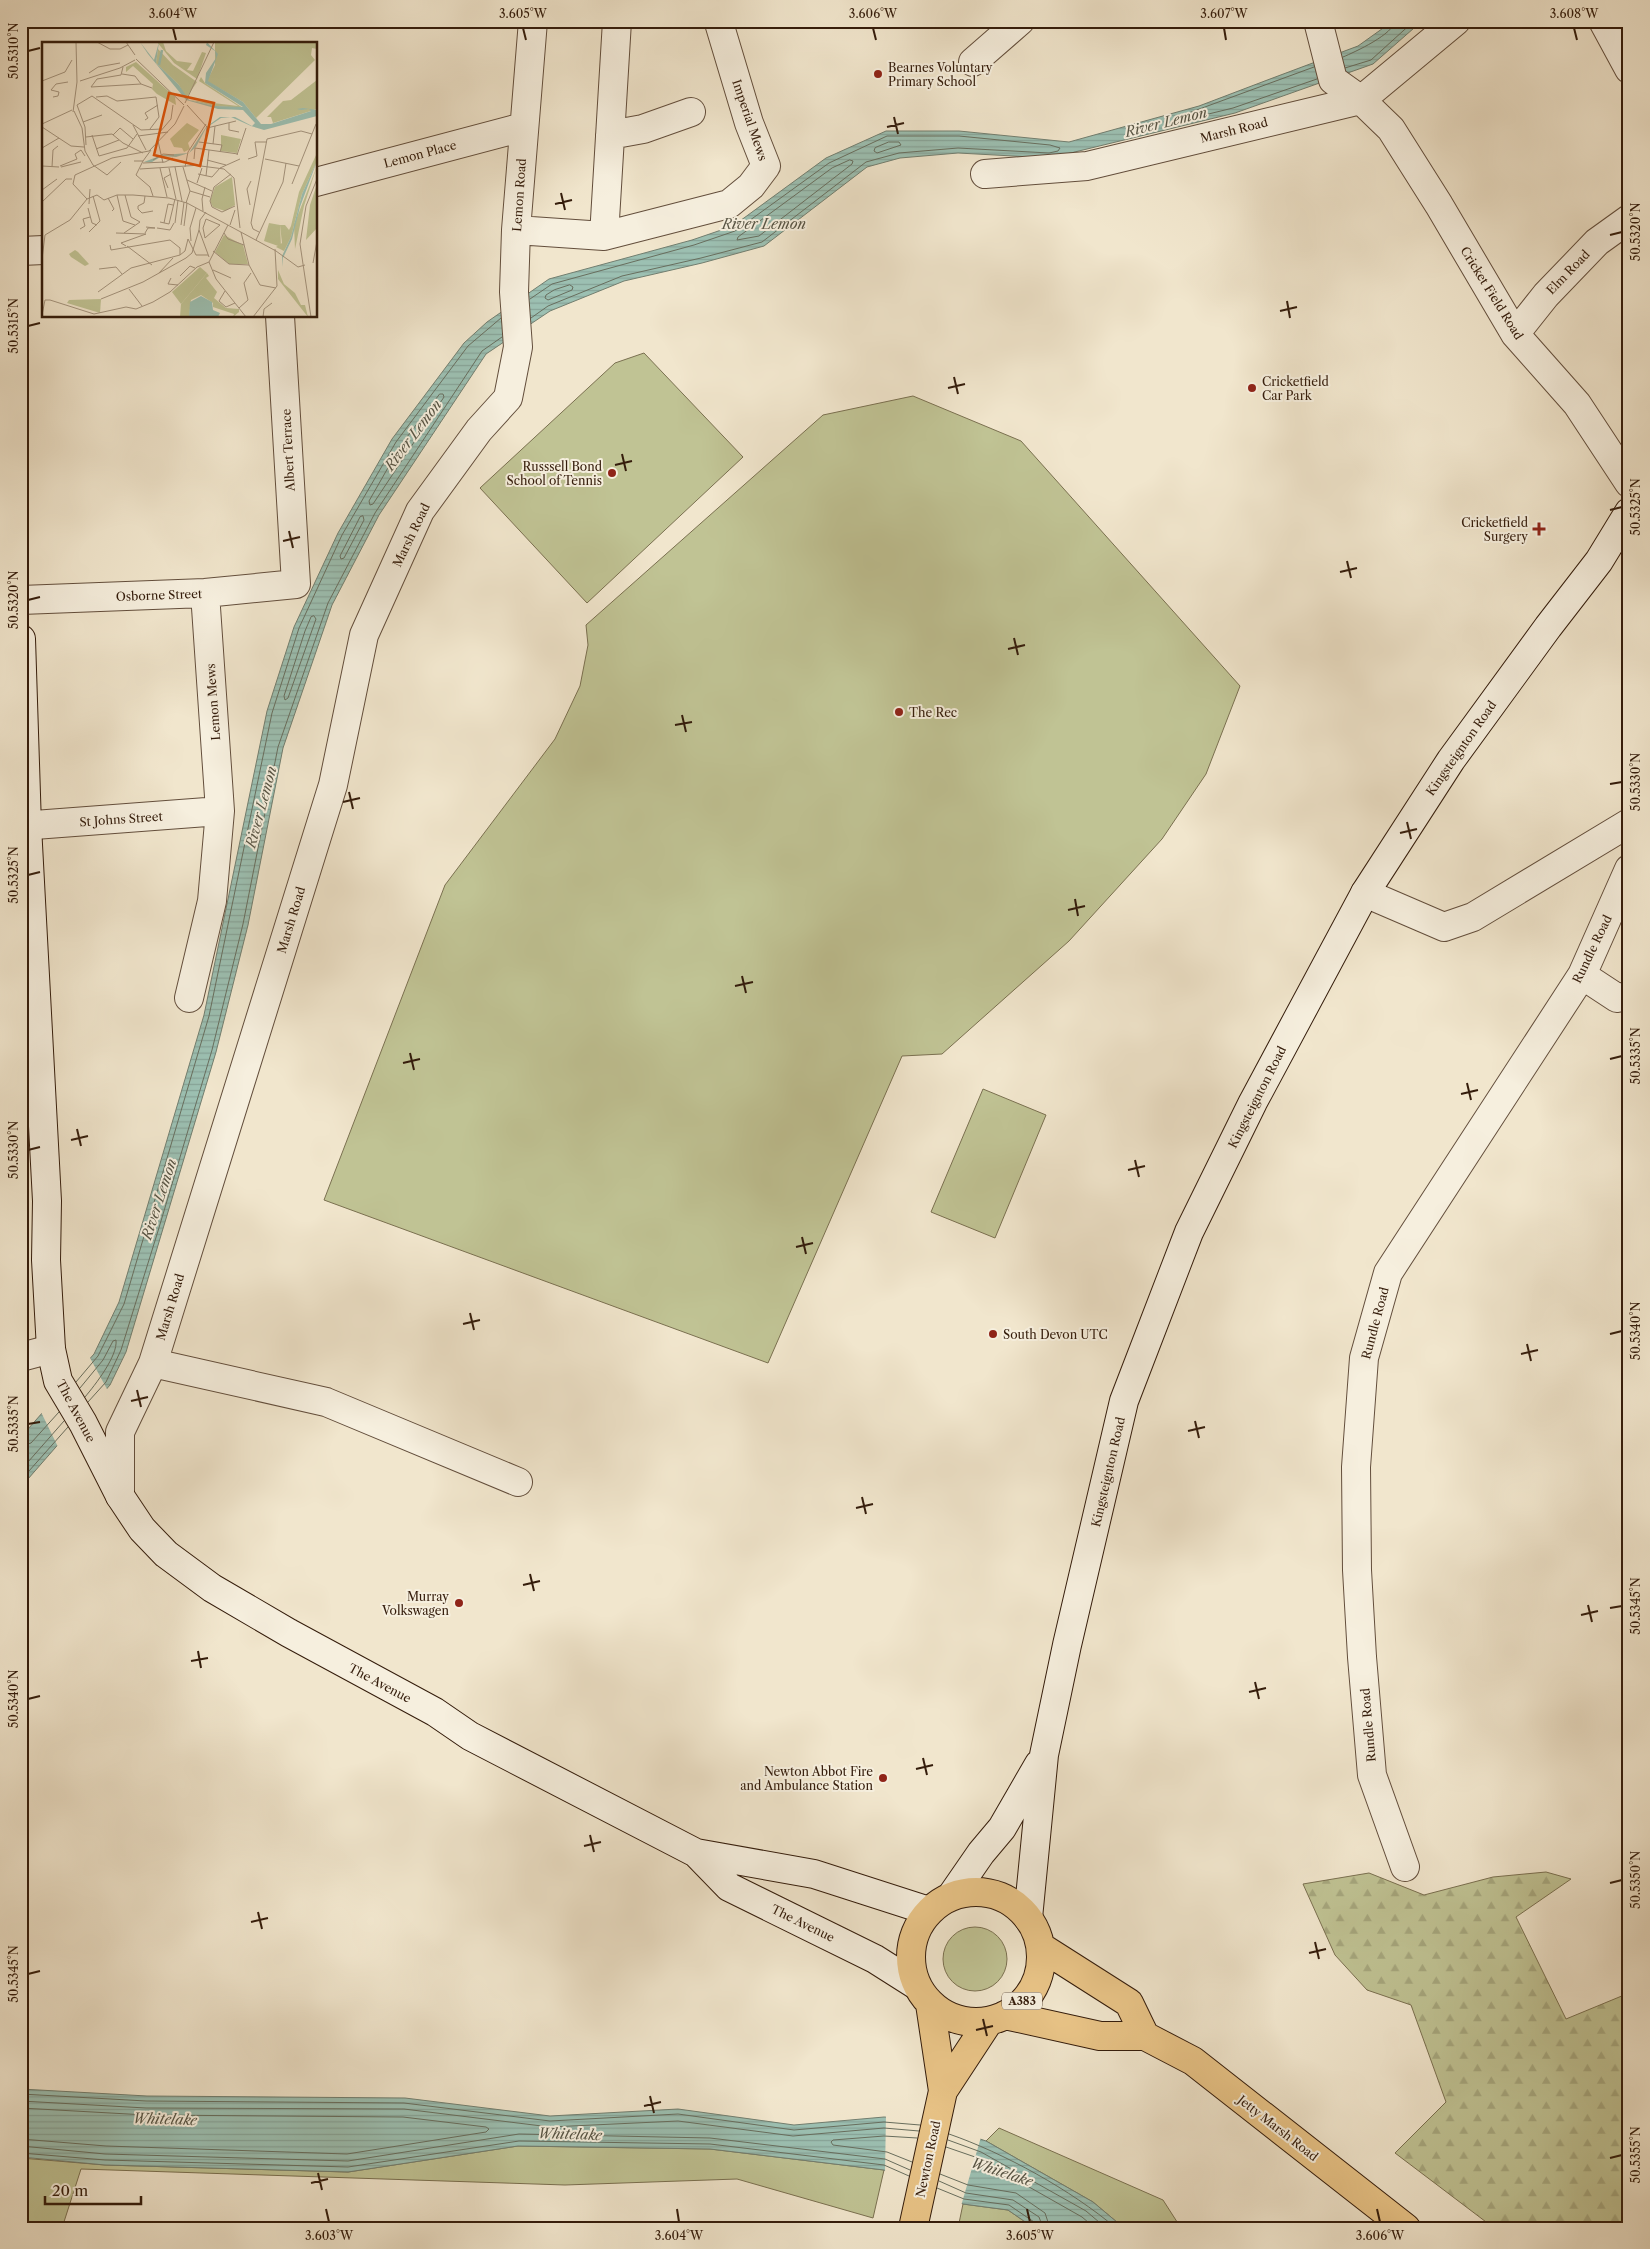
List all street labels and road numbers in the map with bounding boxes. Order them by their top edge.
street label: Imperial Mews [729,77,771,163]
street label: Marsh Road [1199,114,1270,146]
street label: Lemon Place [382,137,458,171]
street label: Lemon Road [509,157,529,232]
street label: Cricket Field Road [1457,244,1527,343]
street label: Elm Road [1543,246,1593,297]
street label: Albert Terrace [278,408,298,493]
street label: Marsh Road [389,500,433,569]
street label: Osborne Street [116,586,203,604]
street label: Lemon Mews [203,663,223,741]
street label: Kingsteignton Road [1423,697,1500,798]
street label: St Johns Street [79,809,164,829]
street label: Marsh Road [274,884,308,955]
street label: Rundle Road [1569,912,1615,986]
street label: Kingsteignton Road [1225,1043,1290,1150]
street label: Marsh Road [153,1271,187,1342]
street label: Rundle Road [1358,1285,1392,1361]
street label: The Avenue [53,1377,99,1445]
street label: Kingsteignton Road [1088,1415,1128,1528]
street label: The Avenue [346,1660,414,1706]
street label: Rundle Road [1357,1687,1379,1763]
street label: The Avenue [769,1901,837,1945]
road number: A383 [1002,1992,1042,2010]
street label: Jetty Marsh Road [1233,2091,1322,2164]
street label: Newton Road [913,2119,944,2199]

